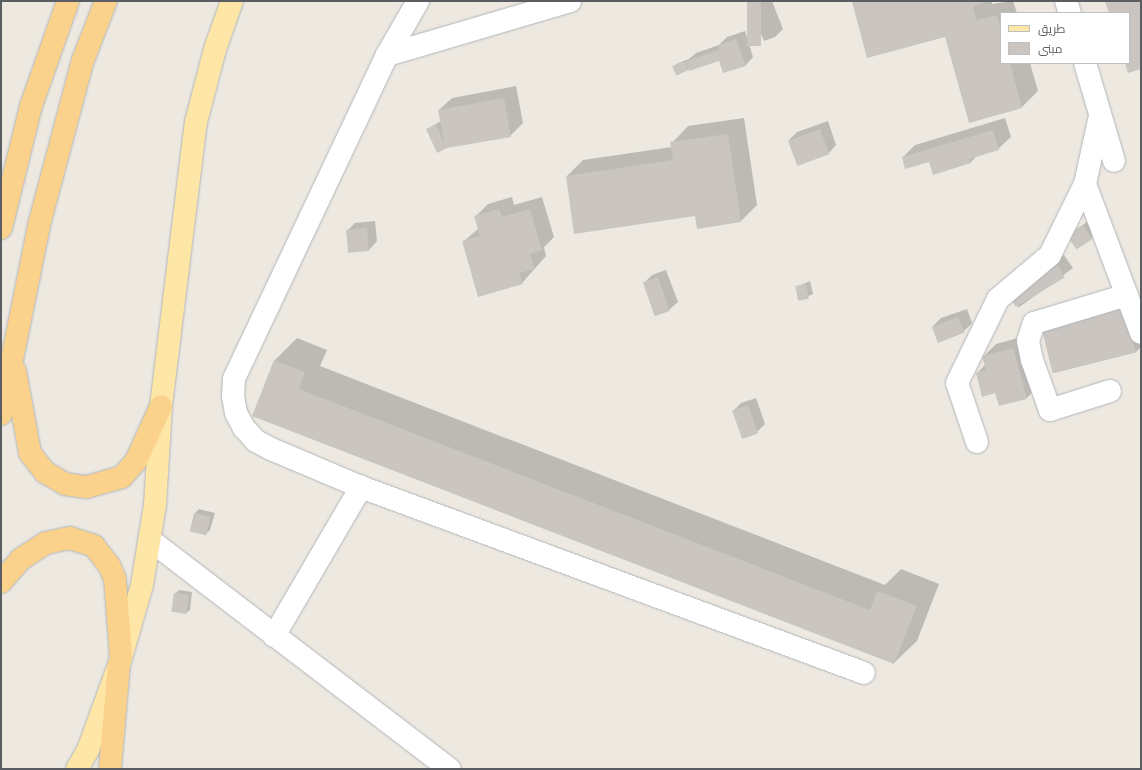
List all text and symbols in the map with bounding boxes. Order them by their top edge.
legend [1000,12,1130,64]
text: طريق [1038,21,1065,36]
text: مبنى [1038,41,1063,56]

